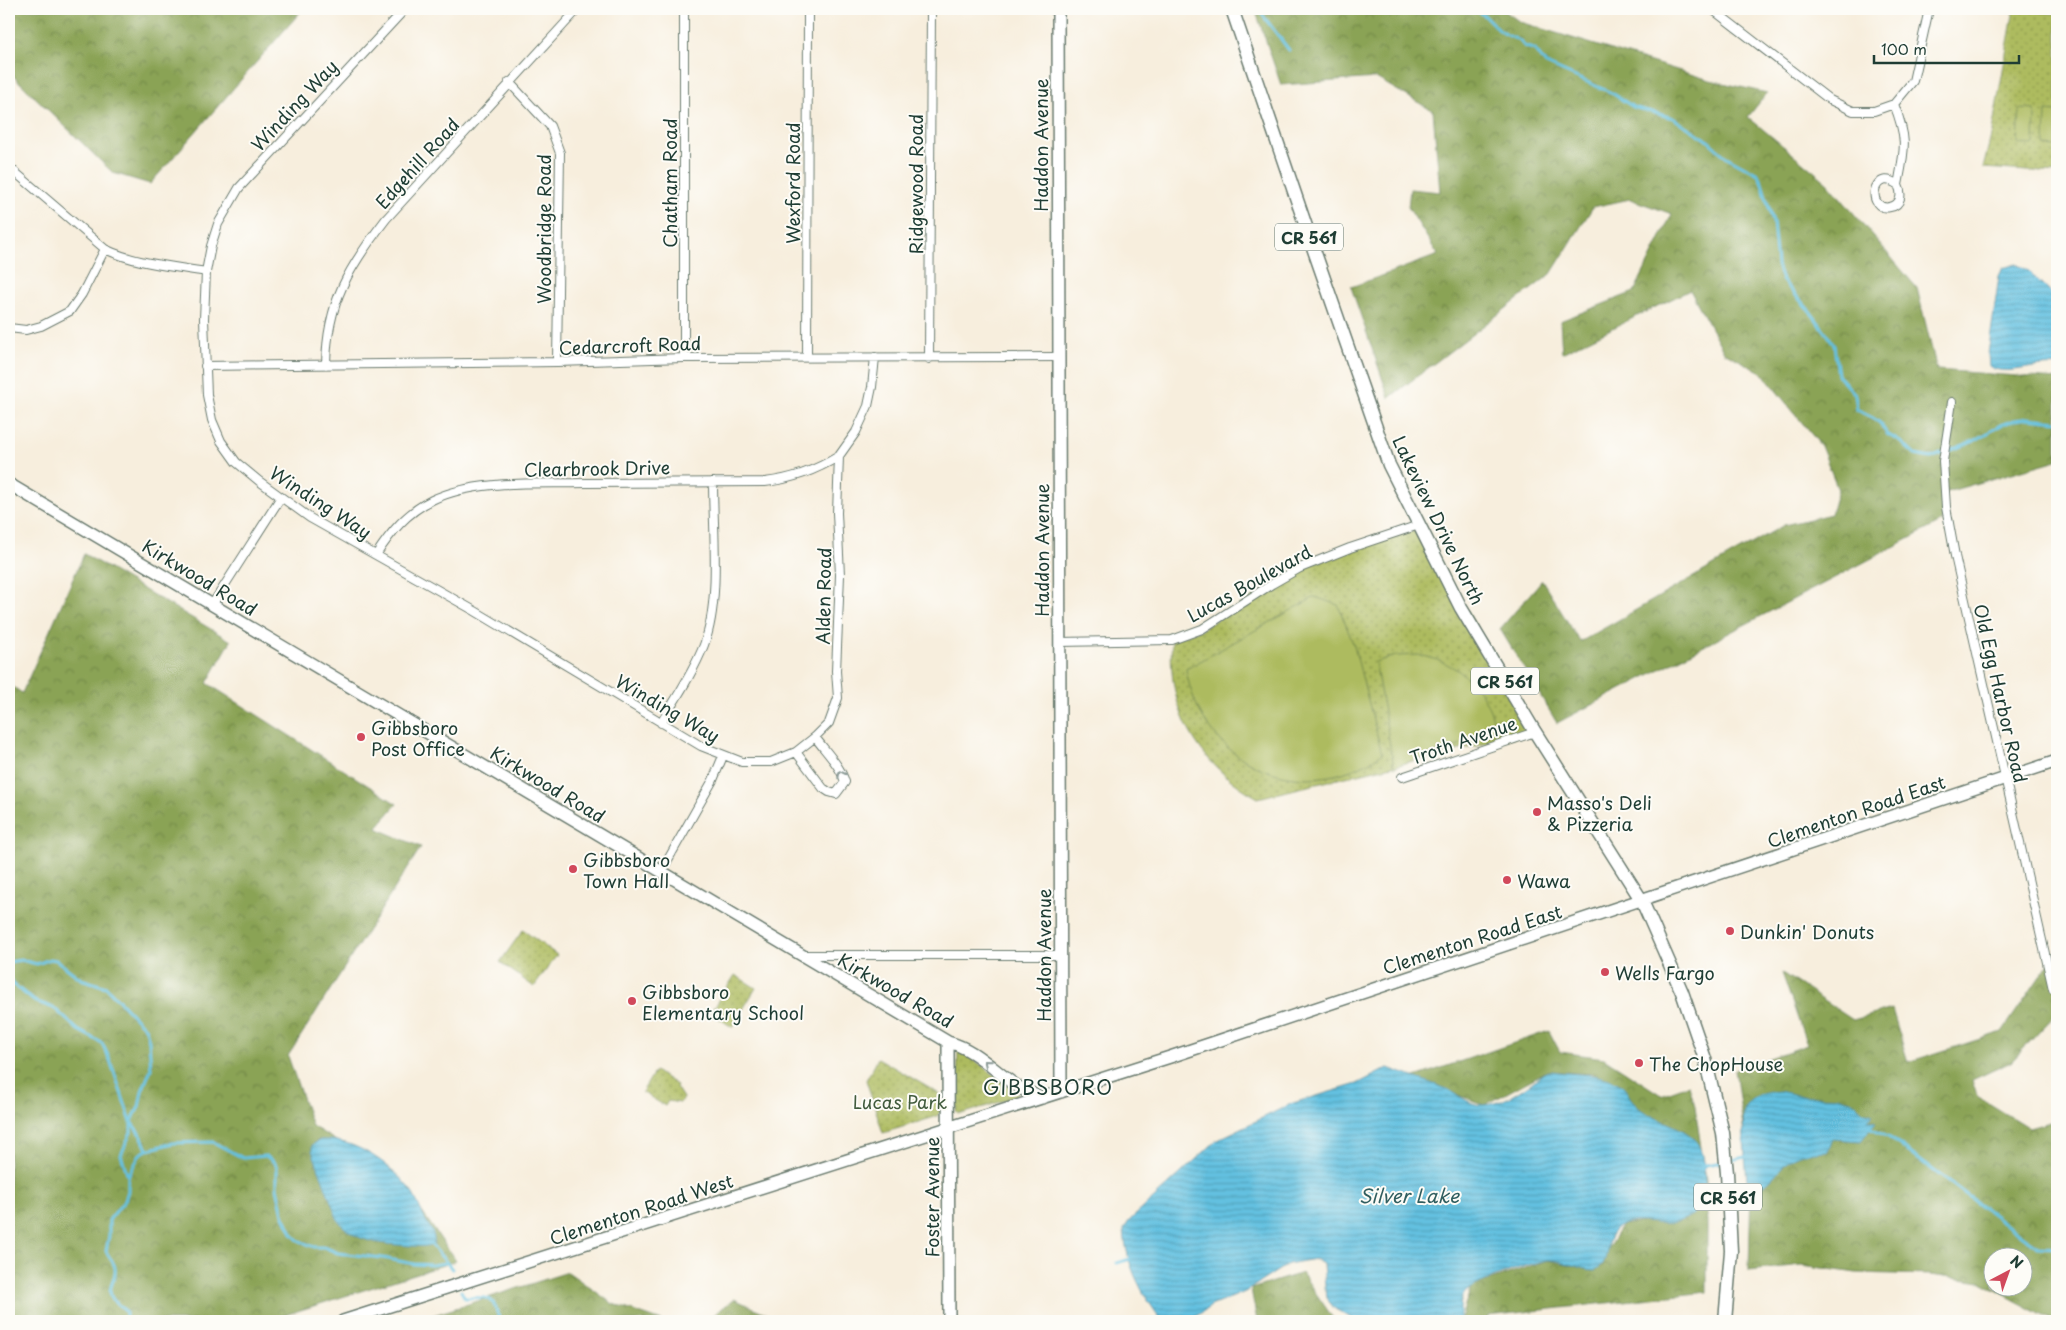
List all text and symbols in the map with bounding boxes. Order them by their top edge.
scale bar [1874,32,2018,64]
text: 100 m [1881,37,1927,60]
street label: Winding Way [244,53,344,157]
street label: Haddon Avenue [1027,78,1054,212]
street label: Edgehill Road [369,111,465,215]
street label: Ridgewood Road [902,114,929,254]
street label: Chatham Road [656,118,683,248]
street label: Wexford Road [779,122,806,244]
street label: Woodbridge Road [530,154,557,304]
road number: CR 561 [1275,223,1343,250]
street label: Cedarcroft Road [558,329,702,361]
street label: Lakeview Drive North [1386,431,1492,609]
street label: Clearbrook Drive [524,453,670,483]
street label: Winding Way [265,459,377,545]
street label: Haddon Avenue [1028,483,1055,617]
street label: Kirkwood Road [137,532,263,622]
street label: Lucas Boulevard [1182,538,1316,628]
street label: Alden Road [809,547,837,645]
street label: Old Egg Harbor Road [1967,601,2035,785]
street label: Winding Way [611,667,725,749]
road number: CR 561 [1471,668,1539,694]
street label: Troth Avenue [1406,709,1520,771]
place label: Gibbsboro Post Office [371,714,465,762]
marker: Gibbsboro Post Office [355,731,367,743]
street label: Kirkwood Road [485,739,611,829]
street label: Clementon Road East [1763,768,1949,854]
one-way arrow [837,770,847,779]
place label: Masso's Deli & Pizzeria [1547,789,1652,837]
marker: Masso's Deli & Pizzeria [1531,806,1543,818]
place label: Gibbsboro Town Hall [583,846,670,894]
marker: Gibbsboro Town Hall [567,863,579,875]
place label: Wawa [1517,867,1571,894]
marker: Wawa [1501,874,1513,886]
street label: Haddon Avenue [1030,888,1057,1022]
street label: Clementon Road East [1379,897,1565,981]
place label: Dunkin' Donuts [1740,918,1874,945]
marker: Dunkin' Donuts [1724,925,1736,937]
street label: Kirkwood Road [833,946,959,1034]
place label: Wells Fargo [1615,959,1715,986]
marker: Wells Fargo [1599,966,1611,978]
place label: Gibbsboro Elementary School [642,978,804,1026]
marker: Gibbsboro Elementary School [626,995,638,1007]
place label: The ChopHouse [1649,1050,1784,1077]
marker: The ChopHouse [1633,1057,1645,1069]
one-way arrow [983,1060,992,1069]
district label: GIBBSBORO [983,1072,1113,1102]
park label: Lucas Park [853,1088,947,1115]
street label: Foster Avenue [918,1136,945,1257]
street label: Clementon Road West [546,1167,736,1251]
water label: Silver Lake [1359,1181,1460,1209]
road number: CR 561 [1694,1184,1762,1210]
north arrow [1984,1248,2034,1298]
text: N [2006,1250,2028,1273]

